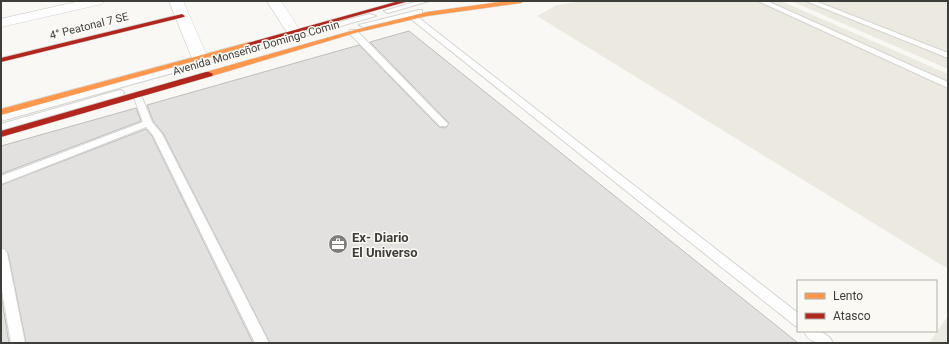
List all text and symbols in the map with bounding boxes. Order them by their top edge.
street label: 4° Peatonal 7 SE [48,10,130,42]
street label: Avenida Monseñor Domingo Comin [171,18,341,78]
place label: Ex- Diario El Universo [352,230,418,260]
office icon: Ex- Diario El Universo [327,233,349,255]
legend [797,280,937,332]
text: Lento [833,289,863,303]
text: Atasco [833,309,871,323]

